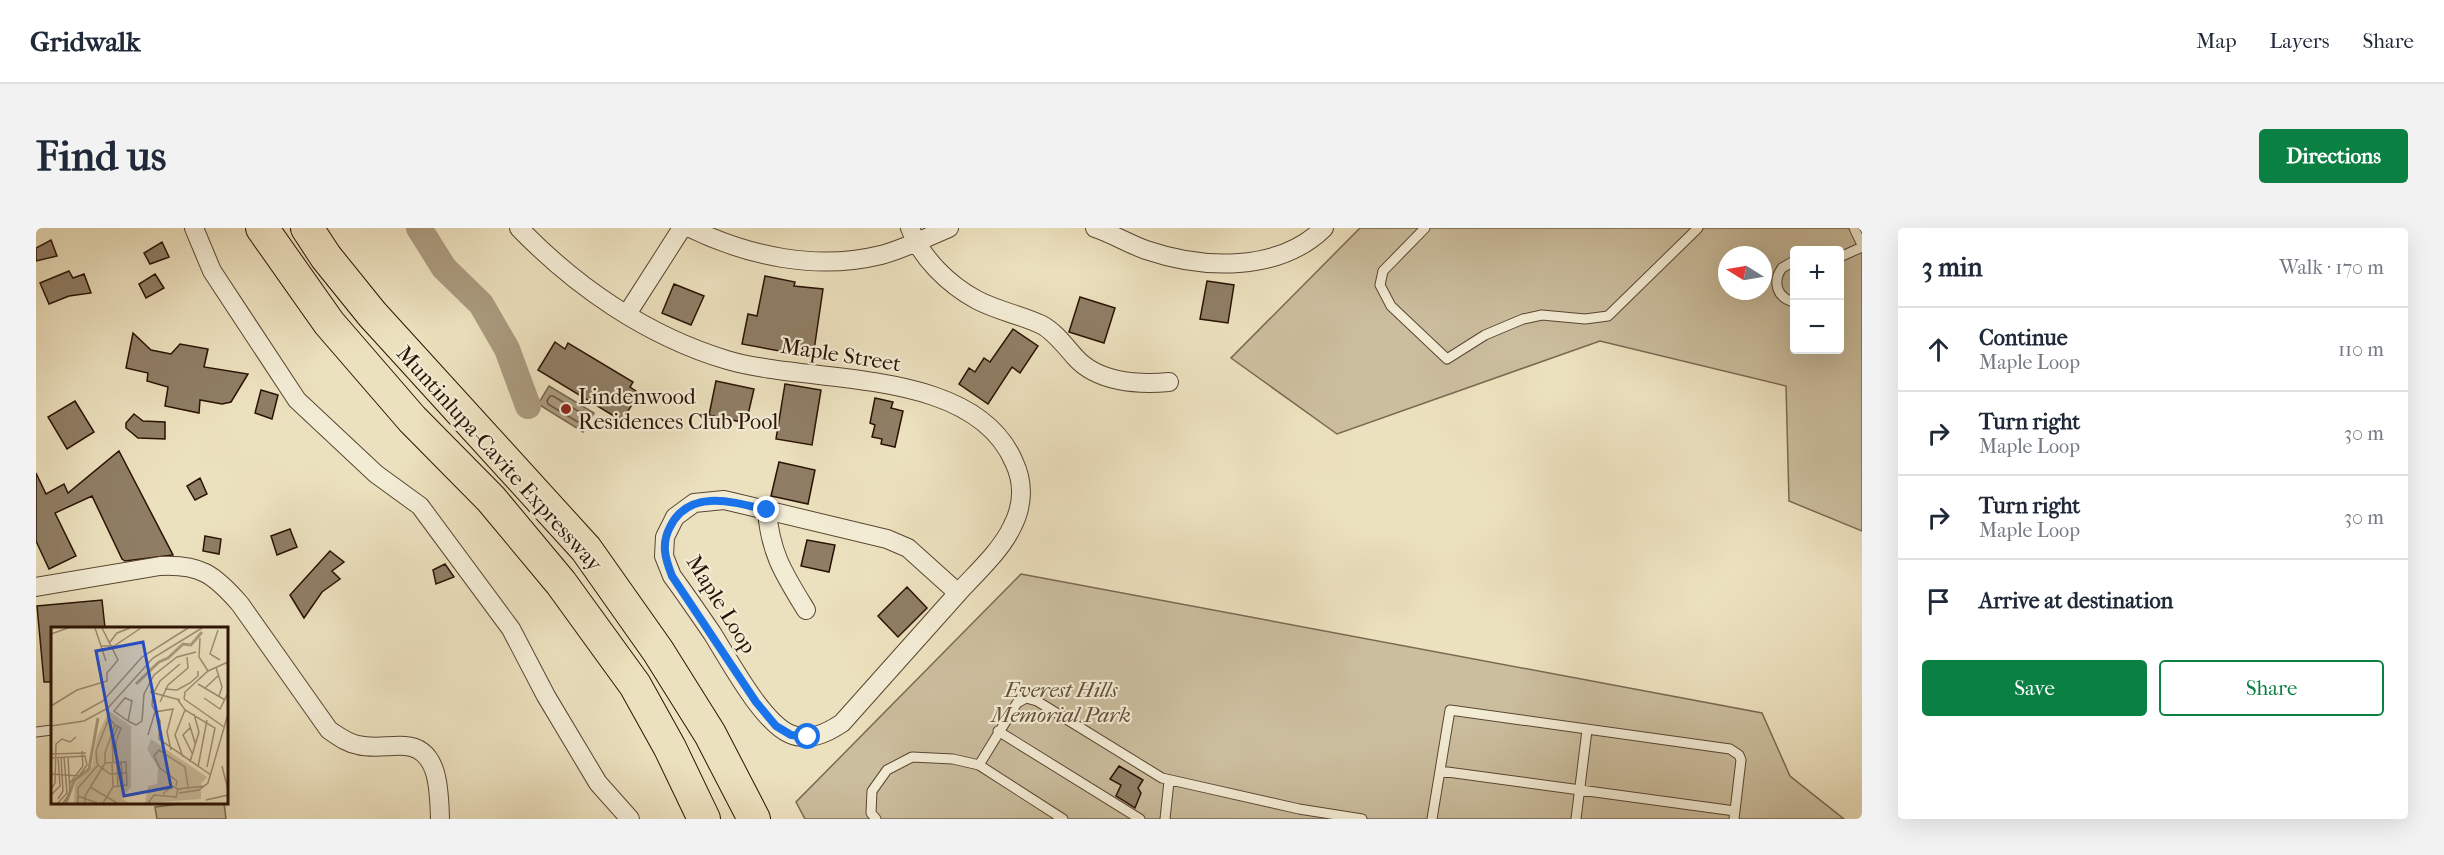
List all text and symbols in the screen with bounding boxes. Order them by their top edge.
text: Gridwalk [30,25,141,58]
text: Map [2196,29,2237,53]
text: Layers [2270,29,2329,53]
text: Share [2362,29,2414,53]
button: Directions [2259,129,2408,183]
text: Find us [36,132,166,181]
north arrow [1718,246,1772,300]
map controls [1790,246,1844,354]
button: + [1790,246,1844,300]
text: 3 min [1922,252,1983,283]
text: Walk · 170 m [2279,256,2384,279]
button: − [1790,300,1844,354]
text: Continue [1979,325,2068,351]
street label: Maple Street [779,333,903,377]
icon: ahead [1922,333,1955,366]
text: 110 m [2338,338,2384,361]
street label: Muntinlupa-Cavite Expressway [391,341,608,578]
text: Maple Loop [1979,351,2080,374]
place label: Lindenwood Residences Club Pool [578,384,778,435]
marker: Lindenwood Residences Club Pool [559,402,573,416]
text: Turn right [1979,409,2080,435]
icon: right [1922,417,1955,450]
text: 30 m [2344,422,2384,445]
text: Maple Loop [1979,435,2080,458]
text: Turn right [1979,493,2080,519]
route end [753,496,779,522]
icon: right [1922,501,1955,534]
text: 30 m [2344,506,2384,529]
text: Maple Loop [1979,519,2080,542]
street label: Maple Loop [681,551,762,659]
icon: arrive [1922,585,1955,618]
text: Arrive at destination [1979,588,2173,614]
inset map [51,627,228,804]
button: Save [1922,660,2147,716]
button: Share [2159,660,2384,716]
park label: Everest Hills Memorial Park [989,677,1131,728]
route start [794,723,820,749]

